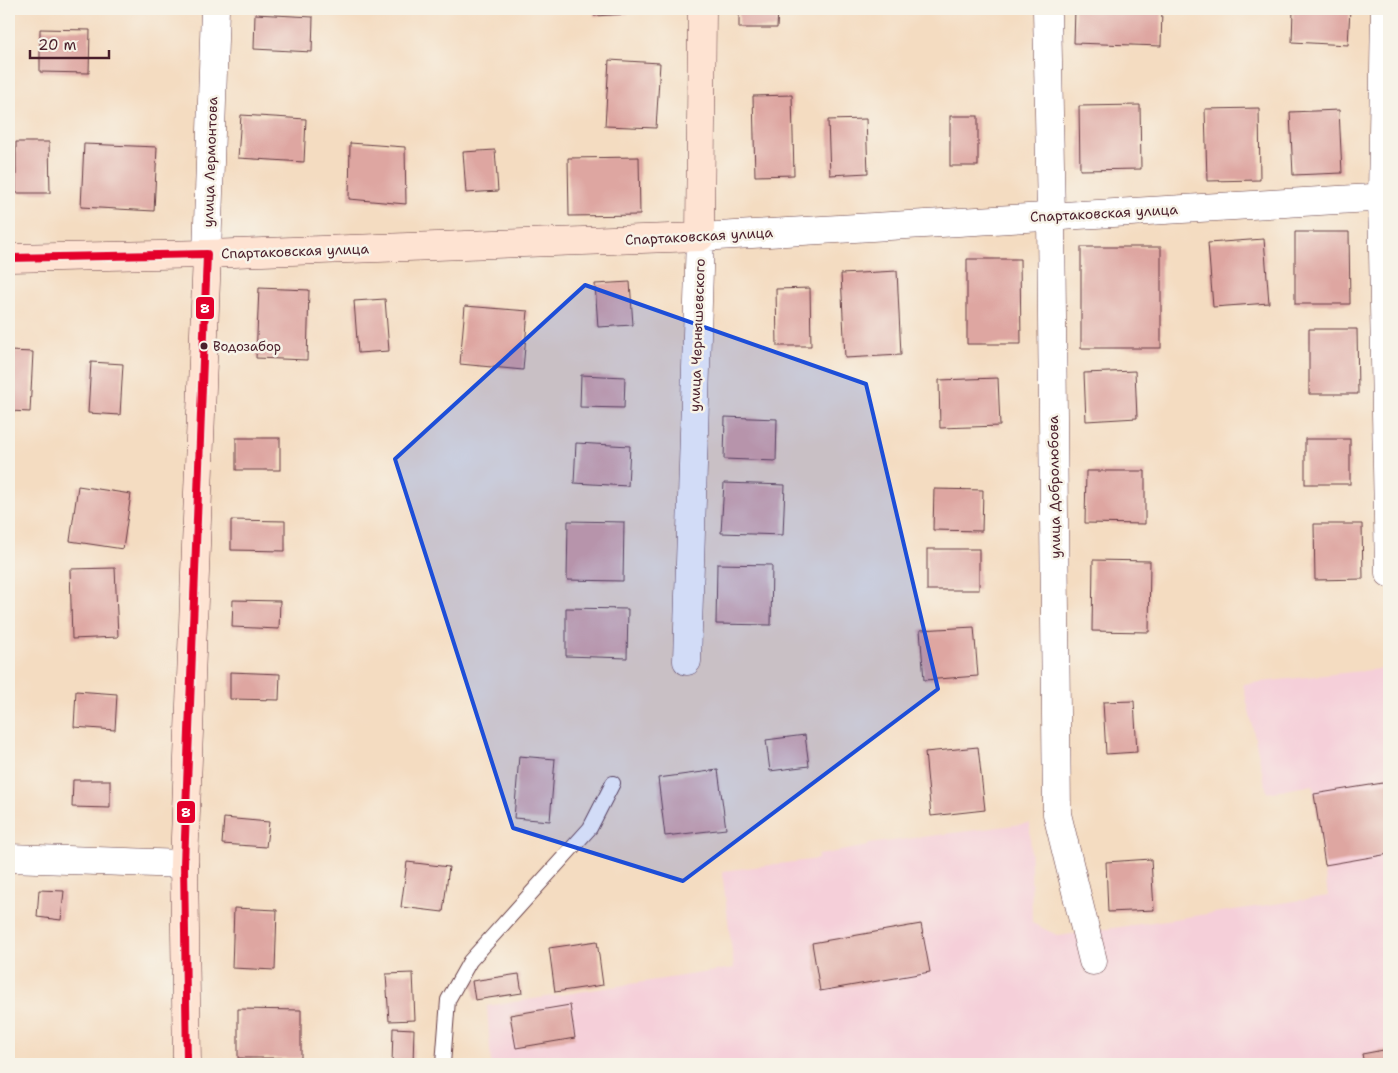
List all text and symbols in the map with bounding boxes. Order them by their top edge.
scale bar [30,28,109,60]
text: 20 m [38,35,77,55]
street label: улица Лермонтова [199,96,221,228]
street label: Спартаковская улица [1030,200,1179,226]
street label: Спартаковская улица [625,223,774,249]
street label: Спартаковская улица [221,239,370,263]
street label: улица Чернышевского [685,258,709,412]
line badge: 8 [195,296,215,320]
text: 8 [200,299,210,317]
place label: Водозабор [213,338,281,355]
marker: Водозабор [199,341,209,351]
street label: улица Добролюбова [1044,415,1064,559]
line badge: 8 [176,800,196,824]
text: 8 [181,803,191,821]

